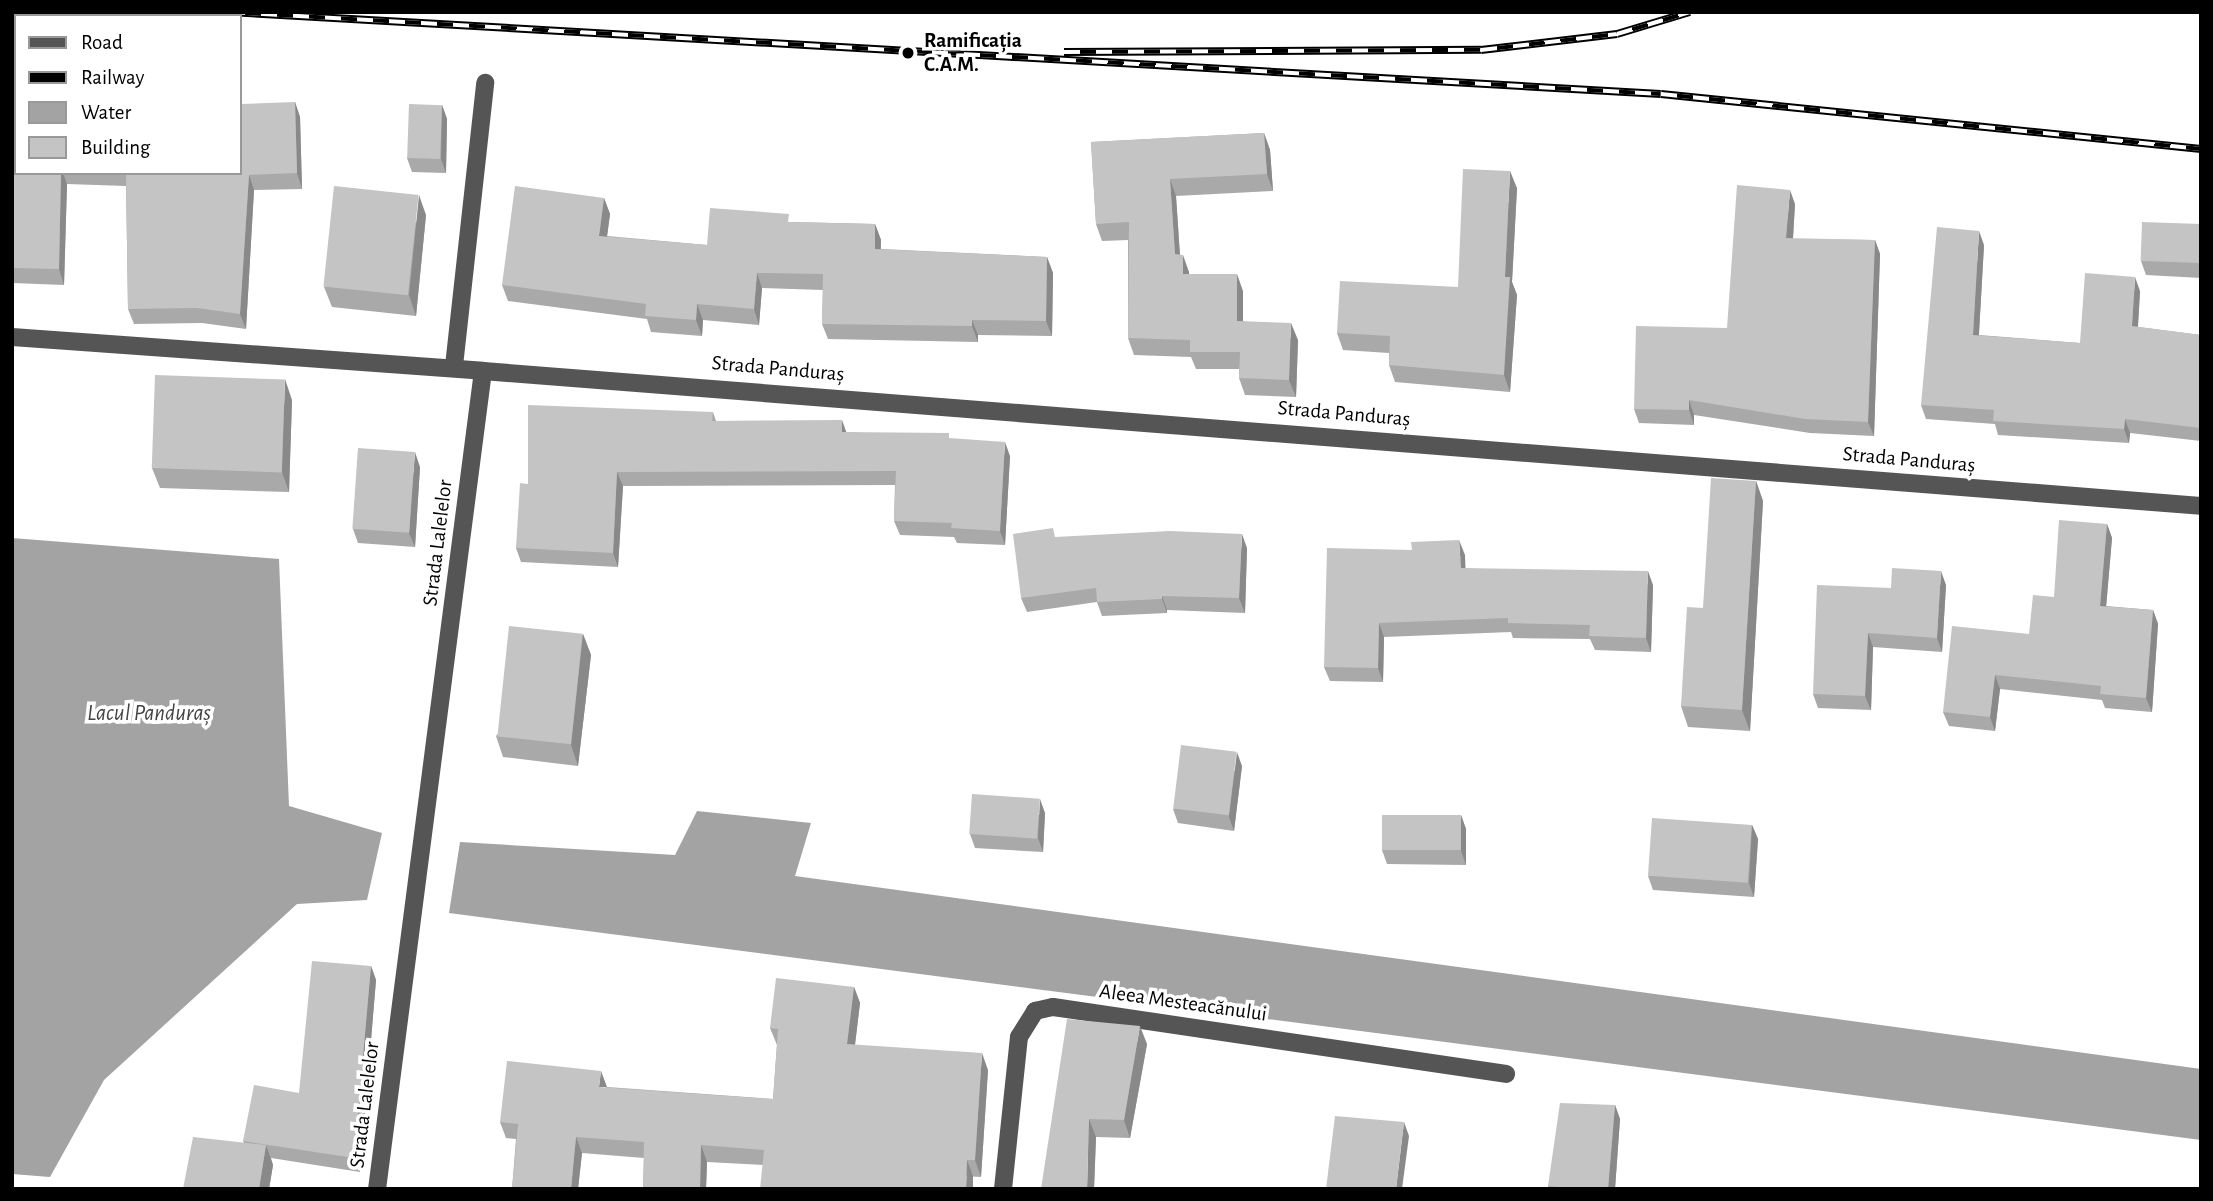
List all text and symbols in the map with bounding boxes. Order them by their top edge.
legend [14,14,242,175]
place label: Ramificația C.A.M. [924,28,1022,78]
text: Road [81,32,123,53]
marker: Ramificația C.A.M. [898,43,918,63]
text: Railway [81,67,144,88]
text: Water [81,102,131,123]
text: Building [81,137,150,158]
street label: Strada Panduraș [711,351,845,387]
street label: Strada Panduraș [1277,396,1411,432]
street label: Strada Panduraș [1842,442,1976,478]
street label: Strada Lalelelor [418,478,458,608]
water label: Lacul Panduraș [87,700,211,728]
street label: Aleea Mesteacănului [1098,979,1268,1027]
street label: Strada Lalelelor [345,1040,385,1170]

